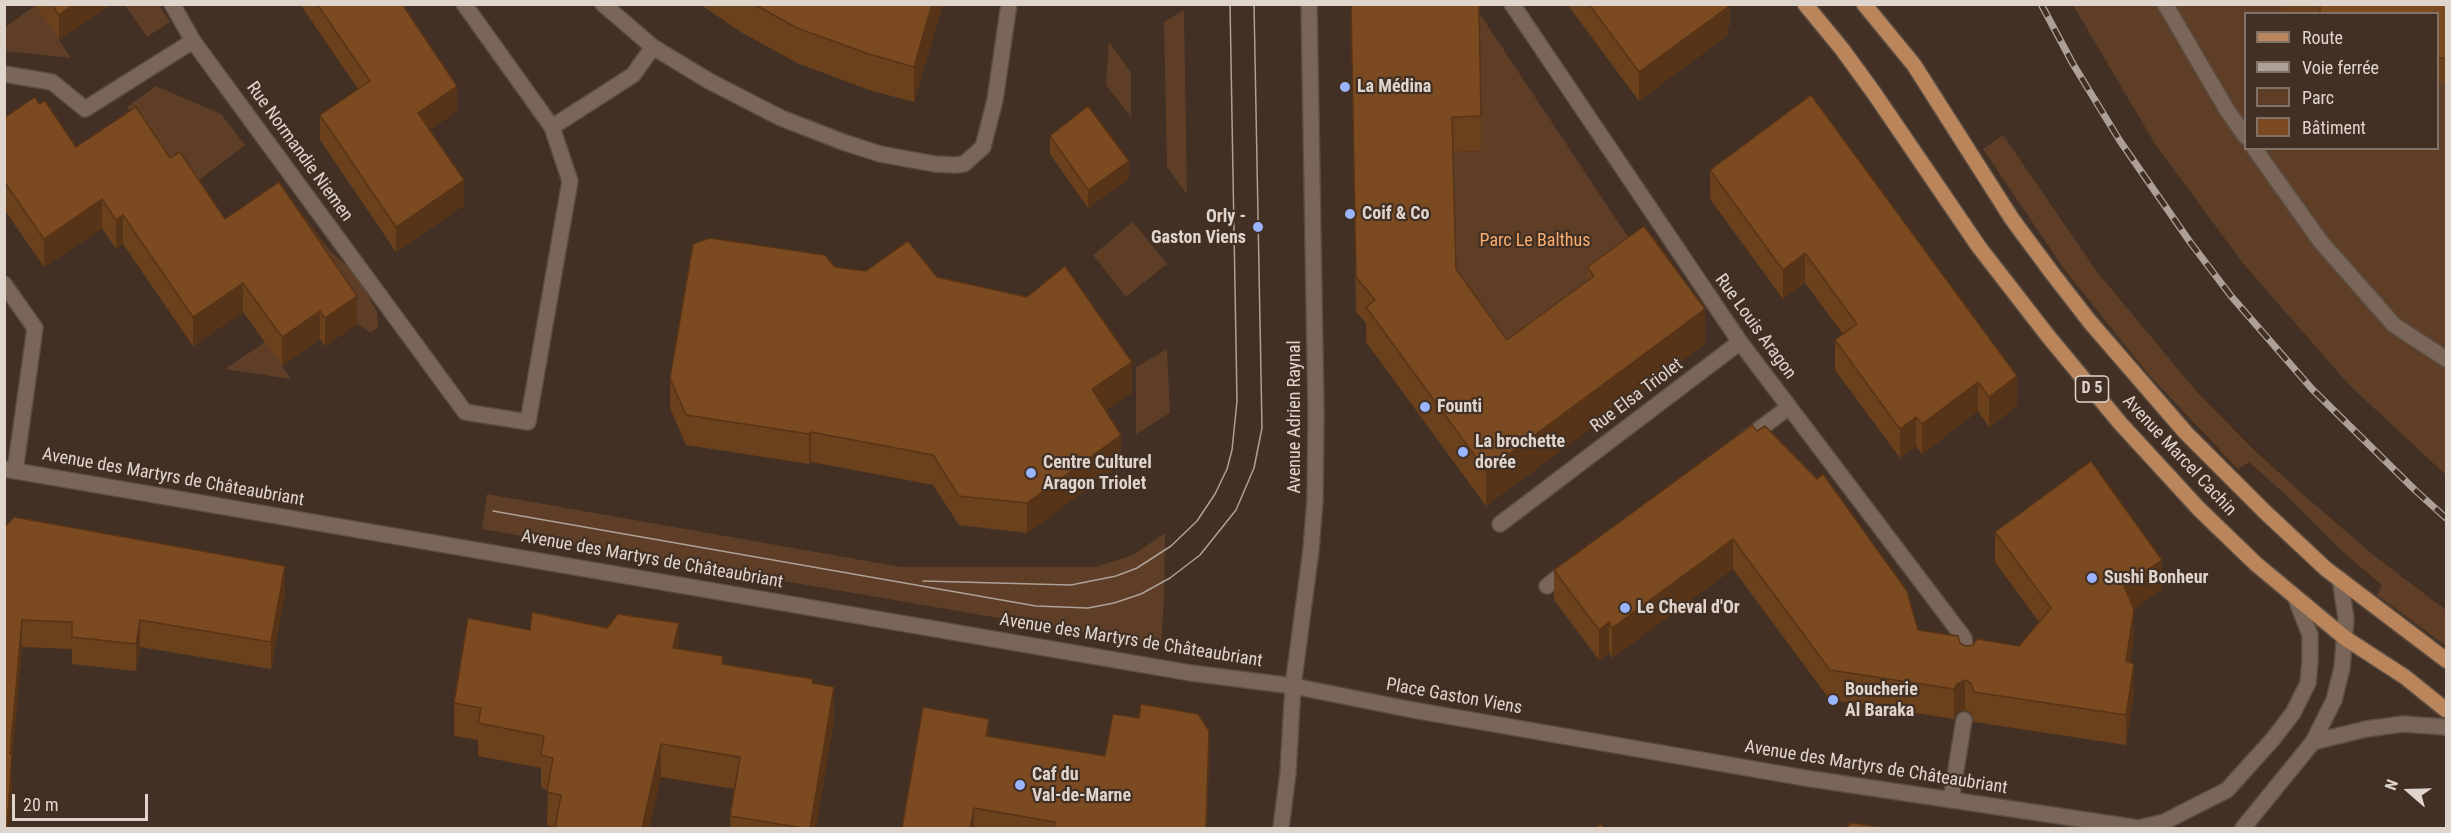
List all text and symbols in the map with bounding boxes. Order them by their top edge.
legend [2244,12,2439,150]
text: Route [2302,27,2343,48]
text: Voie ferrée [2302,57,2379,78]
place label: La Médina [1357,76,1431,98]
street label: Rue Normandie Niemen [241,78,357,226]
marker: La Médina [1338,80,1352,94]
text: Parc [2302,87,2334,108]
text: Bâtiment [2302,117,2366,138]
place label: Coif & Co [1362,203,1430,225]
place label: Orly - Gaston Viens [1151,206,1246,248]
marker: Coif & Co [1343,207,1357,221]
marker: Orly - Gaston Viens [1251,220,1265,234]
park label: Parc Le Balthus [1480,230,1590,252]
street label: Rue Louis Aragon [1710,270,1800,384]
street label: Avenue Adrien Raynal [1284,340,1306,494]
street label: Rue Elsa Triolet [1587,354,1687,438]
road number: D 5 [2076,376,2108,402]
street label: Avenue Marcel Cachin [2118,391,2240,521]
place label: Founti [1437,396,1482,418]
marker: Founti [1418,400,1432,414]
place label: La brochette dorée [1475,431,1565,474]
street label: Avenue des Martyrs de Châteaubriant [40,444,306,512]
marker: La brochette dorée [1456,445,1470,459]
place label: Centre Culturel Aragon Triolet [1043,452,1152,494]
marker: Centre Culturel Aragon Triolet [1024,466,1038,480]
street label: Avenue des Martyrs de Châteaubriant [519,526,785,594]
place label: Sushi Bonheur [2104,567,2208,589]
marker: Sushi Bonheur [2085,571,2099,585]
place label: Le Cheval d'Or [1637,597,1740,619]
marker: Le Cheval d'Or [1618,601,1632,615]
street label: Avenue des Martyrs de Châteaubriant [998,610,1264,672]
street label: Place Gaston Viens [1384,674,1524,720]
place label: Boucherie Al Baraka [1845,679,1918,722]
marker: Boucherie Al Baraka [1826,693,1840,707]
street label: Avenue des Martyrs de Châteaubriant [1743,737,2009,799]
north arrow [2379,761,2439,821]
place label: Caf du Val-de-Marne [1032,764,1131,806]
text: N [2381,777,2402,793]
marker: Caf du Val-de-Marne [1013,778,1027,792]
scale bar [15,782,152,820]
text: 20 m [23,794,58,815]

